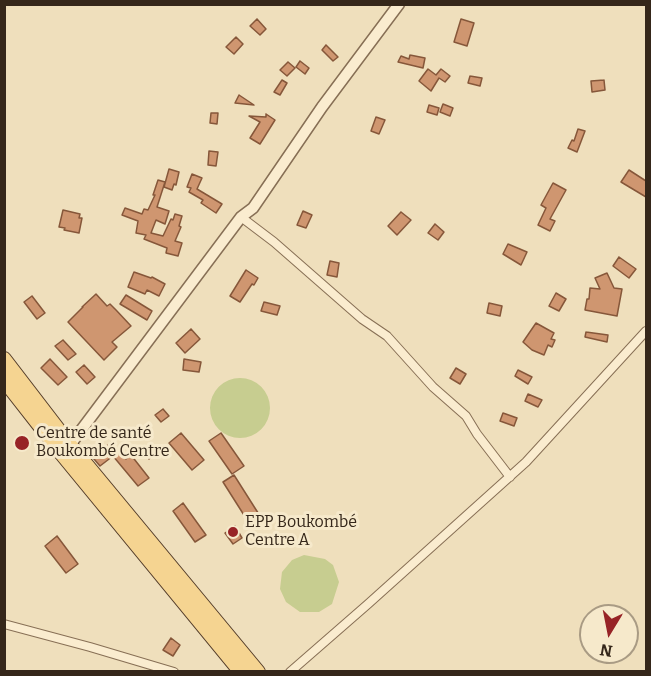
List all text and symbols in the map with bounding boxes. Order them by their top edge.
place label: Centre de santé Boukombé Centre [36,424,169,462]
marker: Centre de santé Boukombé Centre [13,434,31,452]
place label: EPP Boukombé Centre A [245,513,357,551]
marker: EPP Boukombé Centre A [226,525,240,539]
north arrow [579,604,639,664]
text: N [598,640,614,661]

